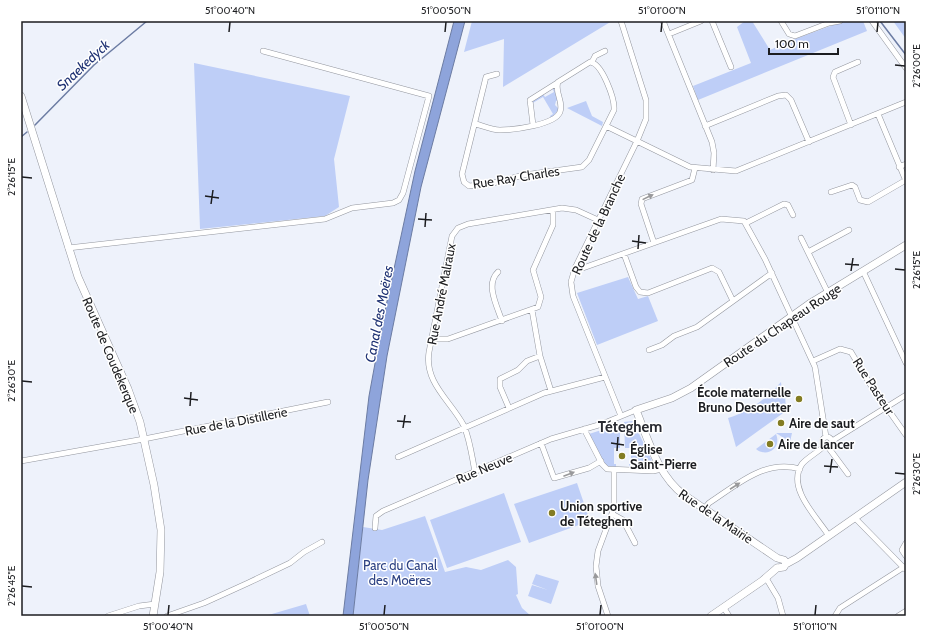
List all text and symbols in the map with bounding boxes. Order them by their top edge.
text: 51°00'40"N [205,4,255,17]
text: 51°00'50"N [421,4,471,17]
text: 51°01'00"N [638,4,686,17]
text: 51°01'10"N [856,4,900,17]
scale bar [769,30,838,56]
water label: Snaekedyck [53,35,114,94]
text: 100 m [775,36,809,51]
text: 2°26'00"E [910,44,923,88]
text: 2°26'15"E [5,157,18,196]
street label: Rue Ray Charles [471,162,561,192]
street label: Route de la Branche [568,171,628,277]
one-way arrow [642,194,654,200]
street label: Rue André Malraux [423,241,459,346]
text: 2°26'15"E [910,250,923,289]
water label: Canal des Moëres [361,263,397,364]
street label: Route du Chapeau Rouge [720,280,844,370]
street label: Route de Coudekerque [79,294,143,416]
street label: Rue Pasteur [850,354,899,418]
text: 2°26'30"E [5,360,18,402]
place label: École maternelle Bruno Desoutter [697,383,792,415]
marker: École maternelle Bruno Desoutter [794,394,804,404]
street label: Rue de la Distillerie [183,403,289,439]
place label: Aire de saut [789,415,855,431]
district label: Téteghem [598,418,662,436]
marker: Aire de saut [776,418,786,428]
place label: Aire de lancer [778,436,855,452]
marker: Aire de lancer [765,439,775,449]
place label: Église Saint-Pierre [630,440,697,472]
street label: Rue Neuve [454,449,515,487]
marker: Église Saint-Pierre [617,451,627,461]
text: 2°26'30"E [910,453,923,495]
one-way arrow [563,470,575,476]
one-way arrow [729,482,741,489]
street label: Rue de la Mairie [676,485,756,547]
place label: Union sportive de Téteghem [560,498,642,529]
marker: Union sportive de Téteghem [547,508,557,518]
park label: Parc du Canal des Moëres [363,557,437,588]
text: 2°26'45"E [5,565,18,606]
one-way arrow [593,573,599,585]
text: 51°00'40"N [143,620,193,633]
text: 51°00'50"N [359,620,409,633]
text: 51°01'00"N [576,620,624,633]
text: 51°01'10"N [793,620,837,633]

